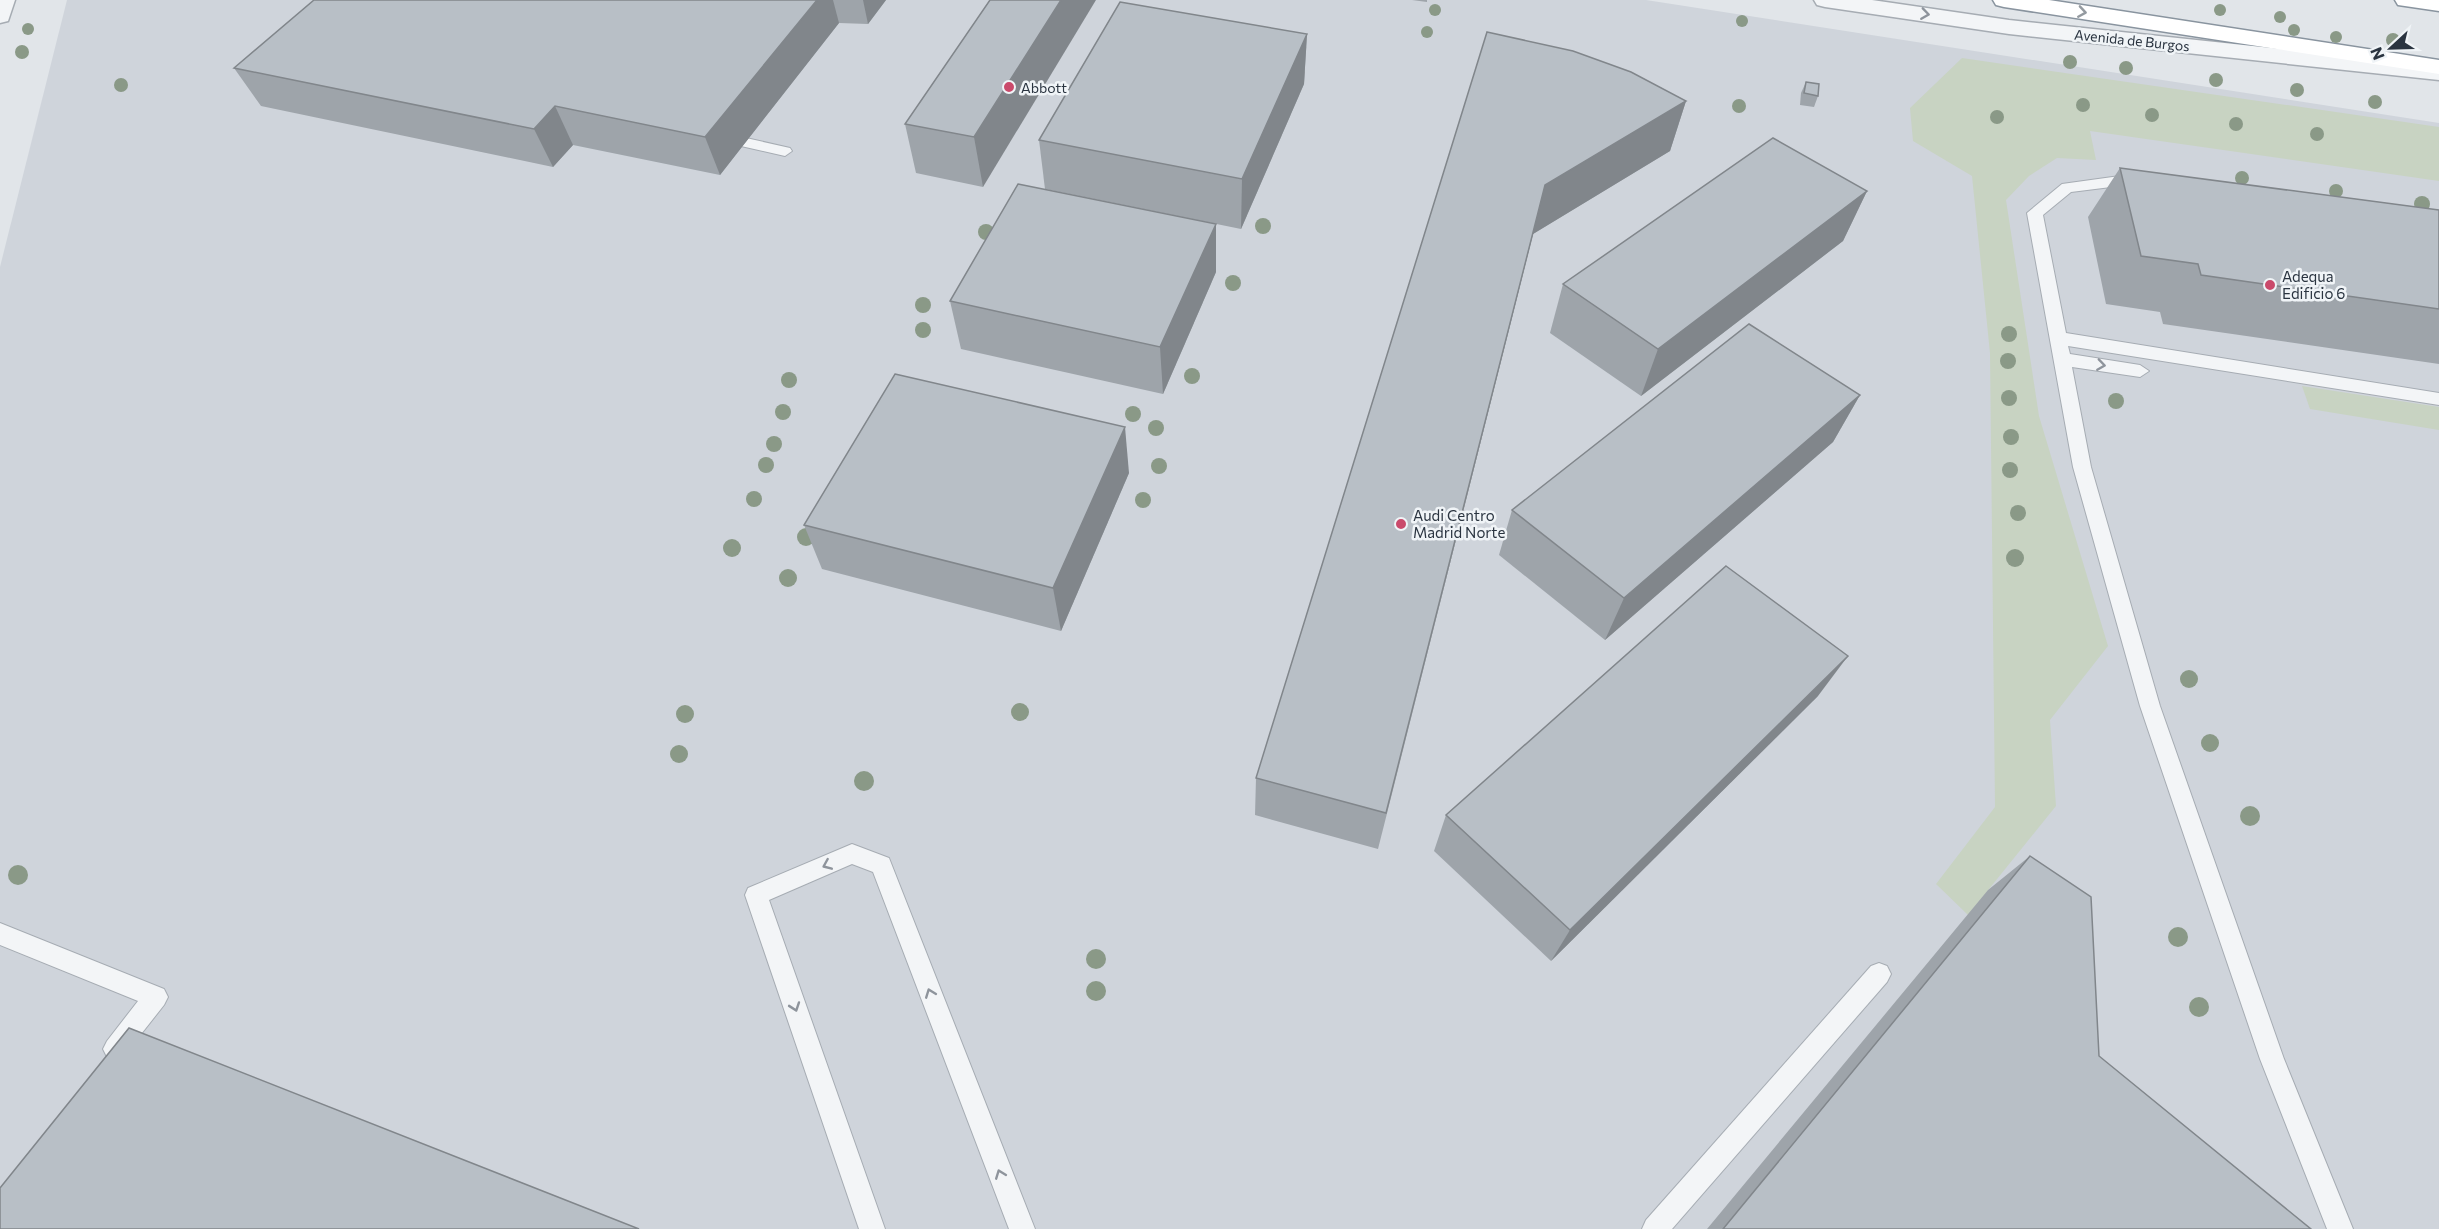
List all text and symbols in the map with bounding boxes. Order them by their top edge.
one-way arrow [2078,6,2087,18]
one-way arrow [1920,8,1929,20]
north arrow [2361,18,2421,78]
street label: Avenida de Burgos [2074,25,2190,55]
text: N [2366,45,2388,63]
place label: Abbott [1021,79,1067,96]
marker: Abbott [1002,80,1016,94]
place label: Adequa Edificio 6 [2282,267,2345,302]
marker: Adequa Edificio 6 [2263,278,2277,292]
one-way arrow [2097,358,2106,370]
place label: Audi Centro Madrid Norte [1413,506,1505,541]
marker: Audi Centro Madrid Norte [1394,517,1408,531]
one-way arrow [822,858,833,870]
one-way arrow [925,988,937,999]
one-way arrow [788,1001,801,1012]
one-way arrow [995,1170,1008,1180]

